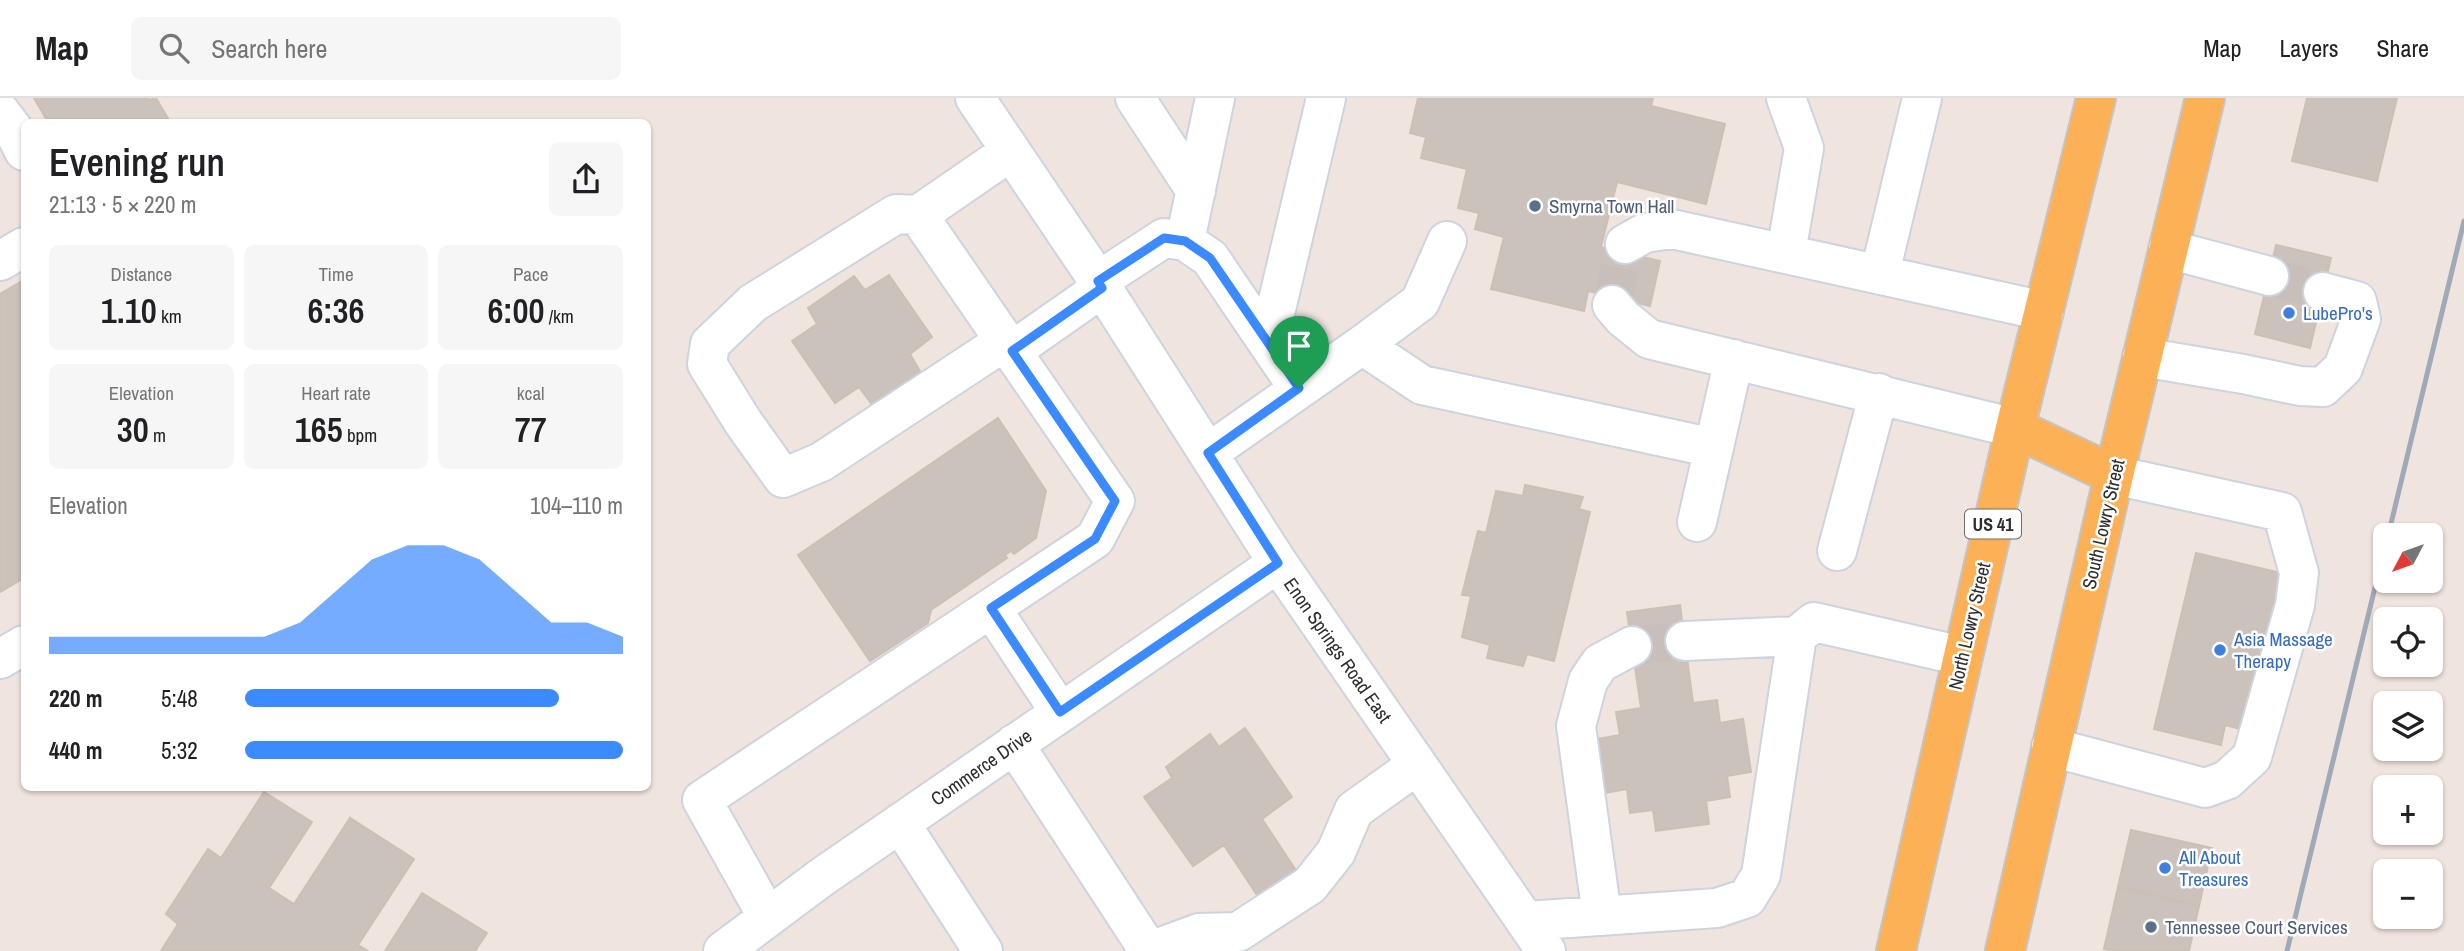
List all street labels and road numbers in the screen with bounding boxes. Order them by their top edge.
street label: South Lowry Street [2075,456,2131,591]
road number: US 41 [1965,510,2021,538]
street label: North Lowry Street [1942,559,1996,692]
street label: Enon Springs Road East [1278,572,1398,728]
street label: Commerce Drive [925,723,1037,811]

